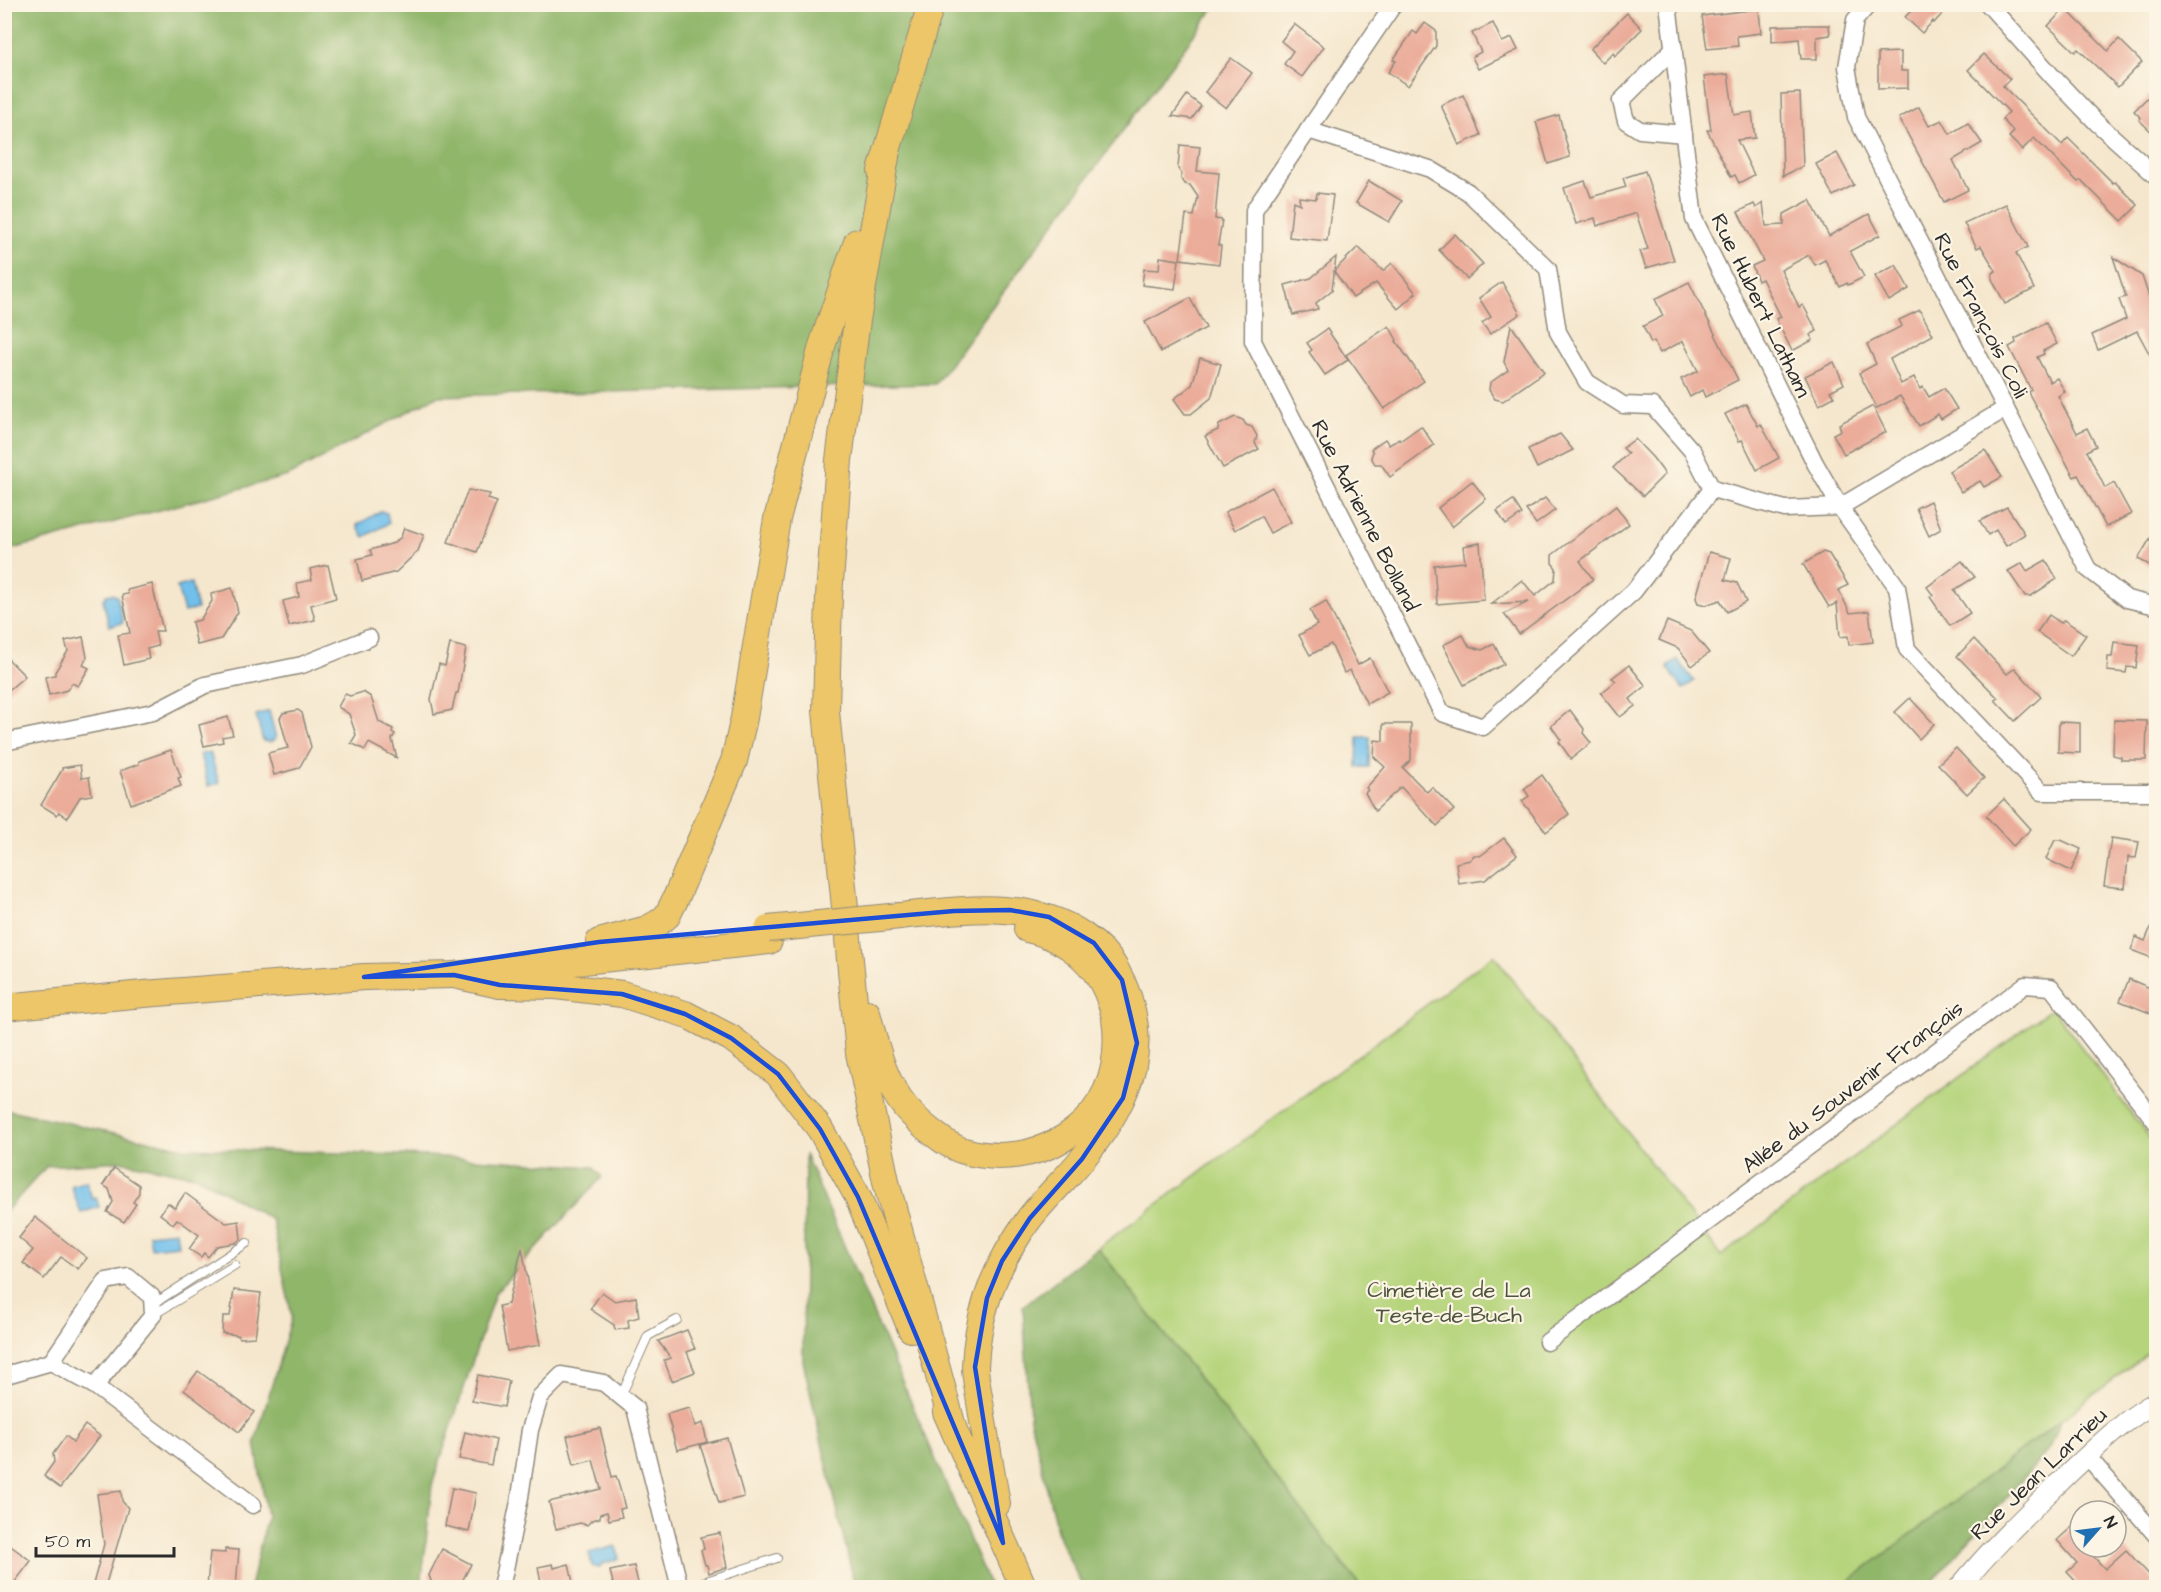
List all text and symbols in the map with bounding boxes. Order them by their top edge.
street label: Rue Hubert Latham [1703,209,1819,403]
street label: Rue François Coli [1926,228,2036,404]
street label: Rue Adrienne Bolland [1303,414,1426,617]
street label: Allée du Souvenir Français [1736,994,1970,1181]
park label: Cimetière de La Teste-de-Buch [1367,1275,1531,1331]
street label: Rue Jean Larrieu [1964,1401,2114,1547]
north arrow [2068,1499,2128,1559]
text: N [2098,1513,2122,1532]
scale bar [36,1520,174,1558]
text: 50 m [45,1529,90,1554]

